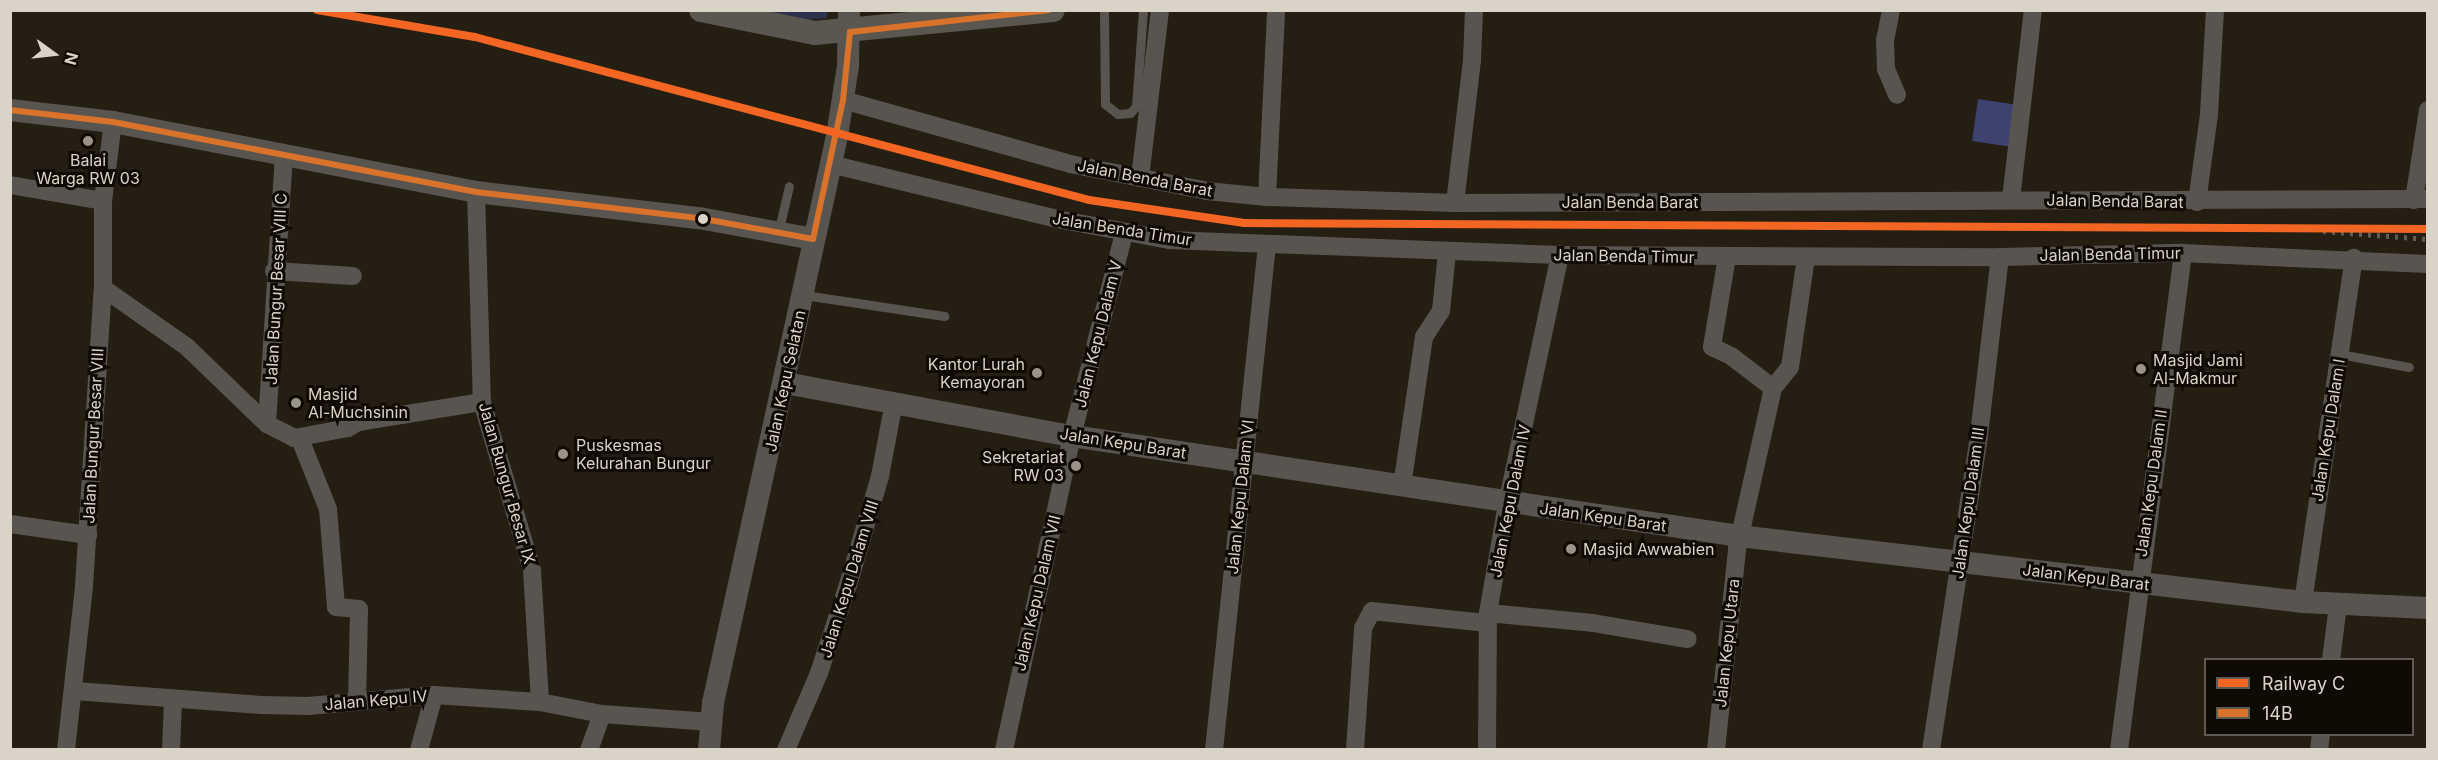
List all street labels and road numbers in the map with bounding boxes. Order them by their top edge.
street label: Jalan Benda Barat [1076,155,1214,201]
street label: Jalan Benda Barat [2046,190,2184,212]
street label: Jalan Benda Barat [1561,192,1699,212]
street label: Jalan Bungur Besar VIII C [261,193,291,385]
street label: Jalan Benda Timur [1051,208,1193,250]
street label: Jalan Benda Timur [2039,243,2181,265]
street label: Jalan Benda Timur [1553,245,1695,267]
street label: Jalan Kepu Dalam V [1070,258,1126,410]
street label: Jalan Kepu Selatan [761,308,809,454]
street label: Jalan Bungur Besar VIII [79,348,107,524]
street label: Jalan Kepu Dalam I [2307,357,2349,503]
street label: Jalan Bungur Besar IX [475,400,539,566]
street label: Jalan Kepu Dalam II [2131,408,2171,558]
street label: Jalan Kepu Dalam VI [1222,419,1258,575]
street label: Jalan Kepu Dalam IV [1486,423,1534,579]
street label: Jalan Kepu Barat [1058,424,1188,462]
street label: Jalan Kepu Dalam III [1948,426,1988,580]
street label: Jalan Kepu Dalam VIII [816,498,882,660]
street label: Jalan Kepu Barat [1538,499,1668,535]
street label: Jalan Kepu Dalam VII [1010,513,1064,673]
street label: Jalan Kepu Barat [2021,560,2151,594]
street label: Jalan Kepu Utara [1711,578,1743,708]
street label: Jalan Kepu IV [324,686,428,714]

